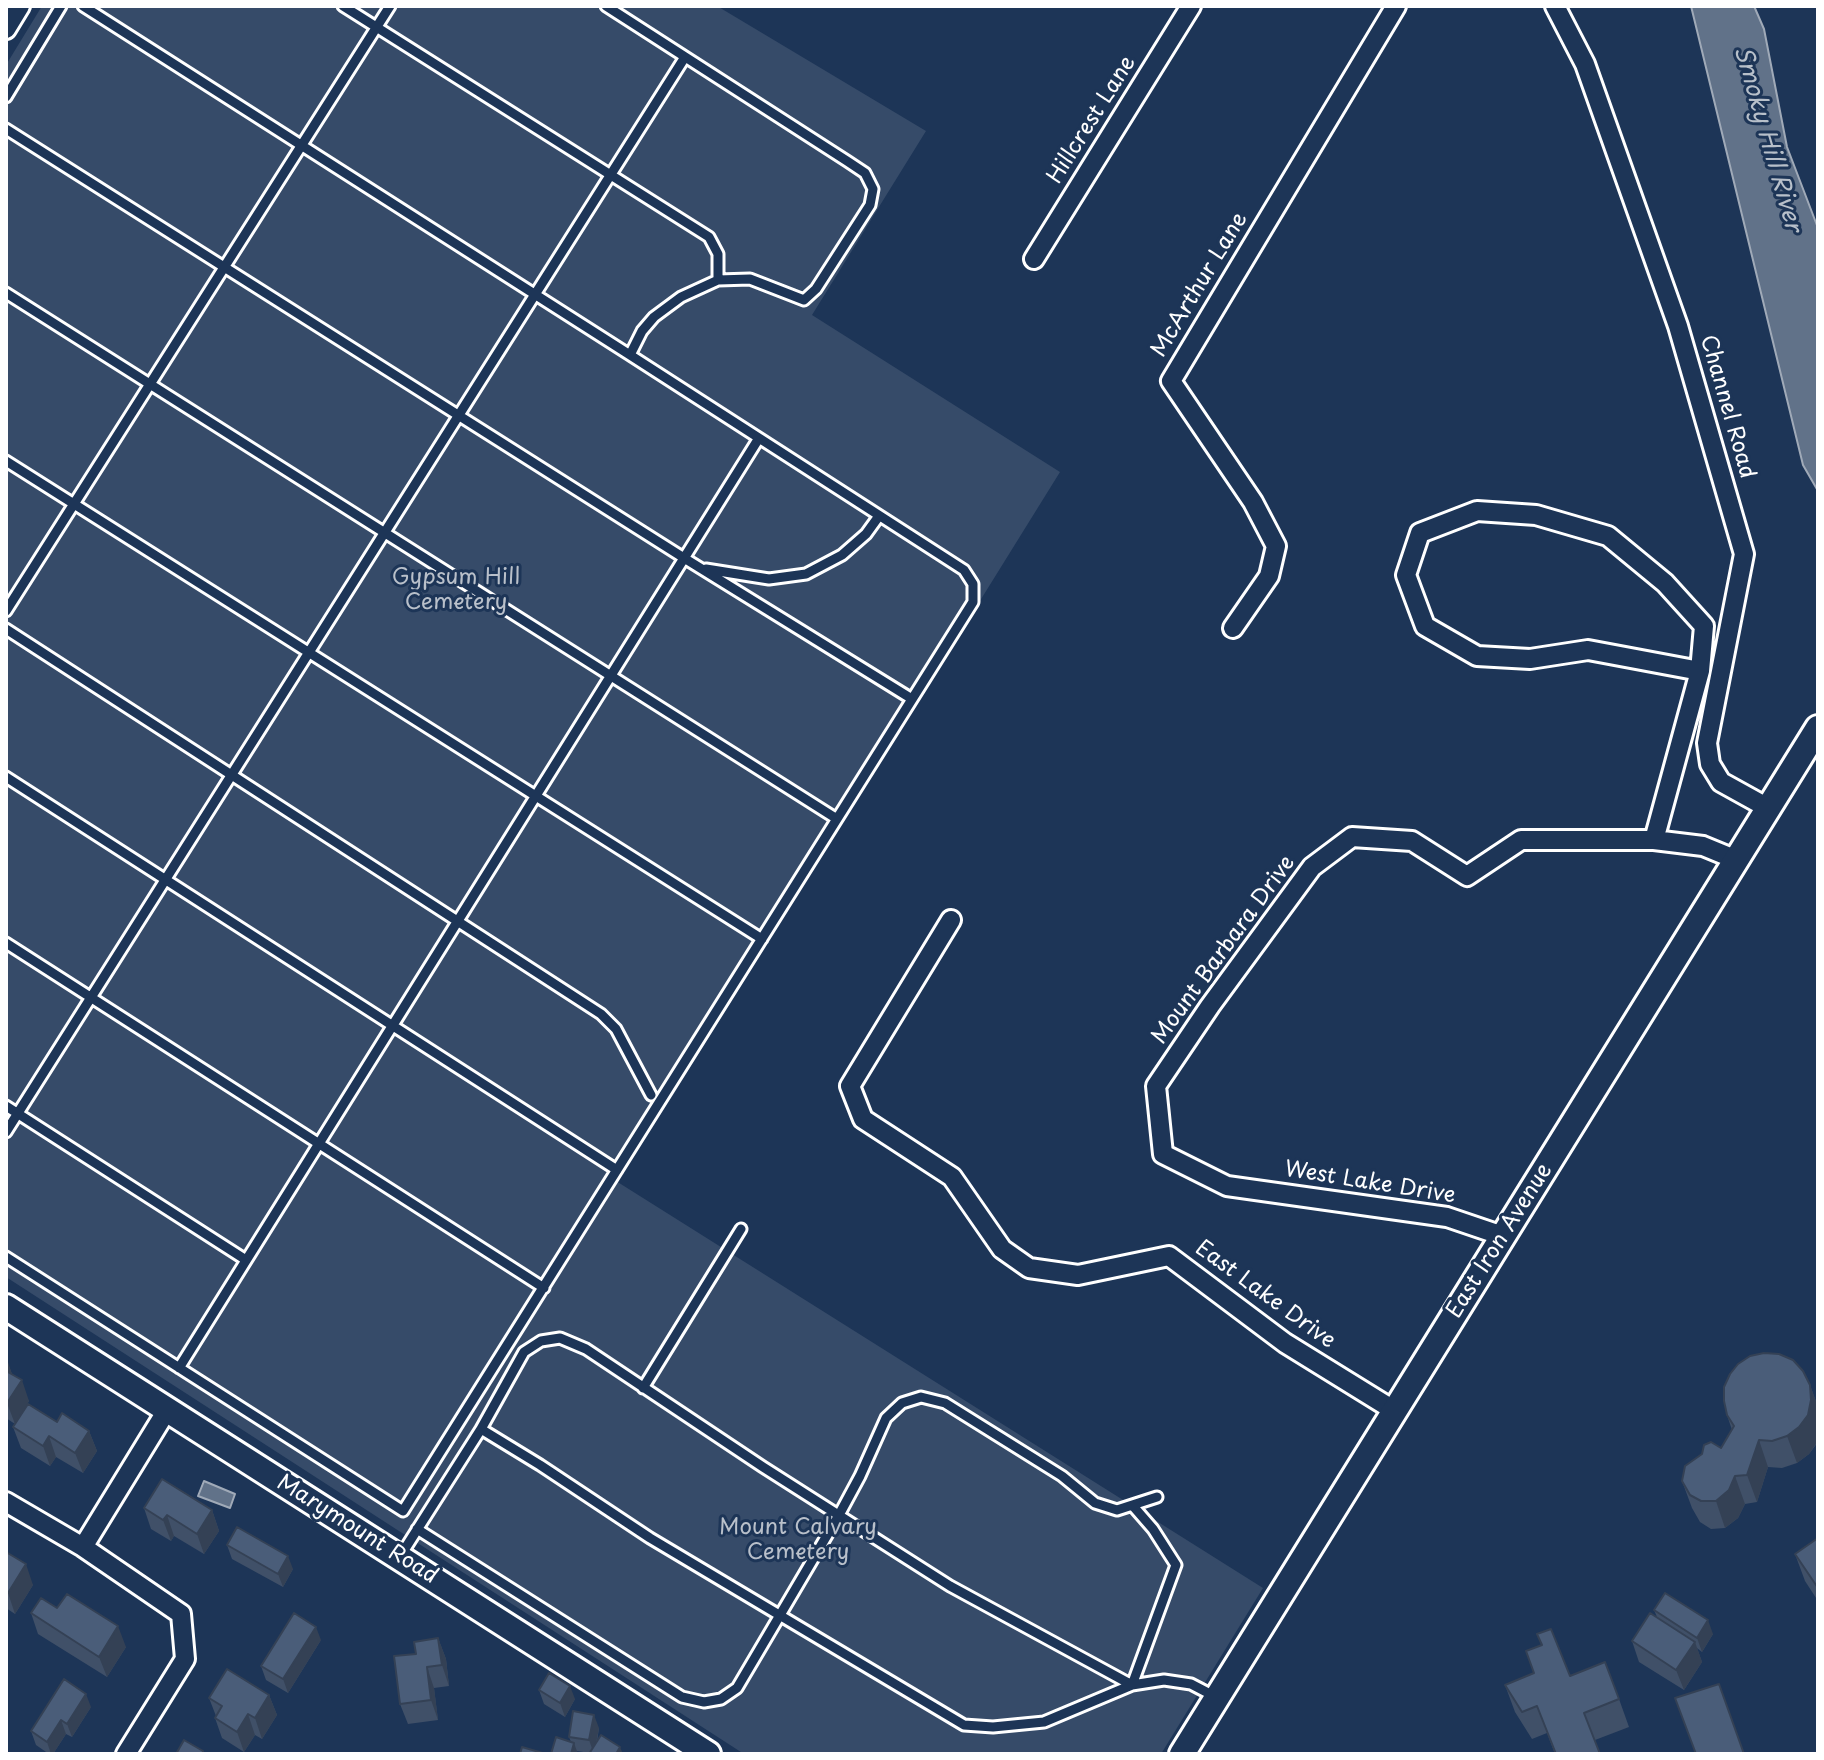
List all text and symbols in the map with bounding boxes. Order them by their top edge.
water label: Smoky Hill River [1727,43,1807,235]
street label: Hillcrest Lane [1042,51,1142,189]
street label: McArthur Lane [1146,208,1254,362]
street label: Channel Road [1694,332,1760,482]
park label: Gypsum Hill Cemetery [392,565,520,616]
street label: Mount Barbara Drive [1147,851,1301,1049]
street label: West Lake Drive [1283,1156,1457,1210]
street label: East Iron Avenue [1442,1159,1558,1323]
street label: East Lake Drive [1190,1235,1340,1355]
street label: Marymount Road [272,1470,442,1590]
park label: Mount Calvary Cemetery [719,1515,877,1566]

